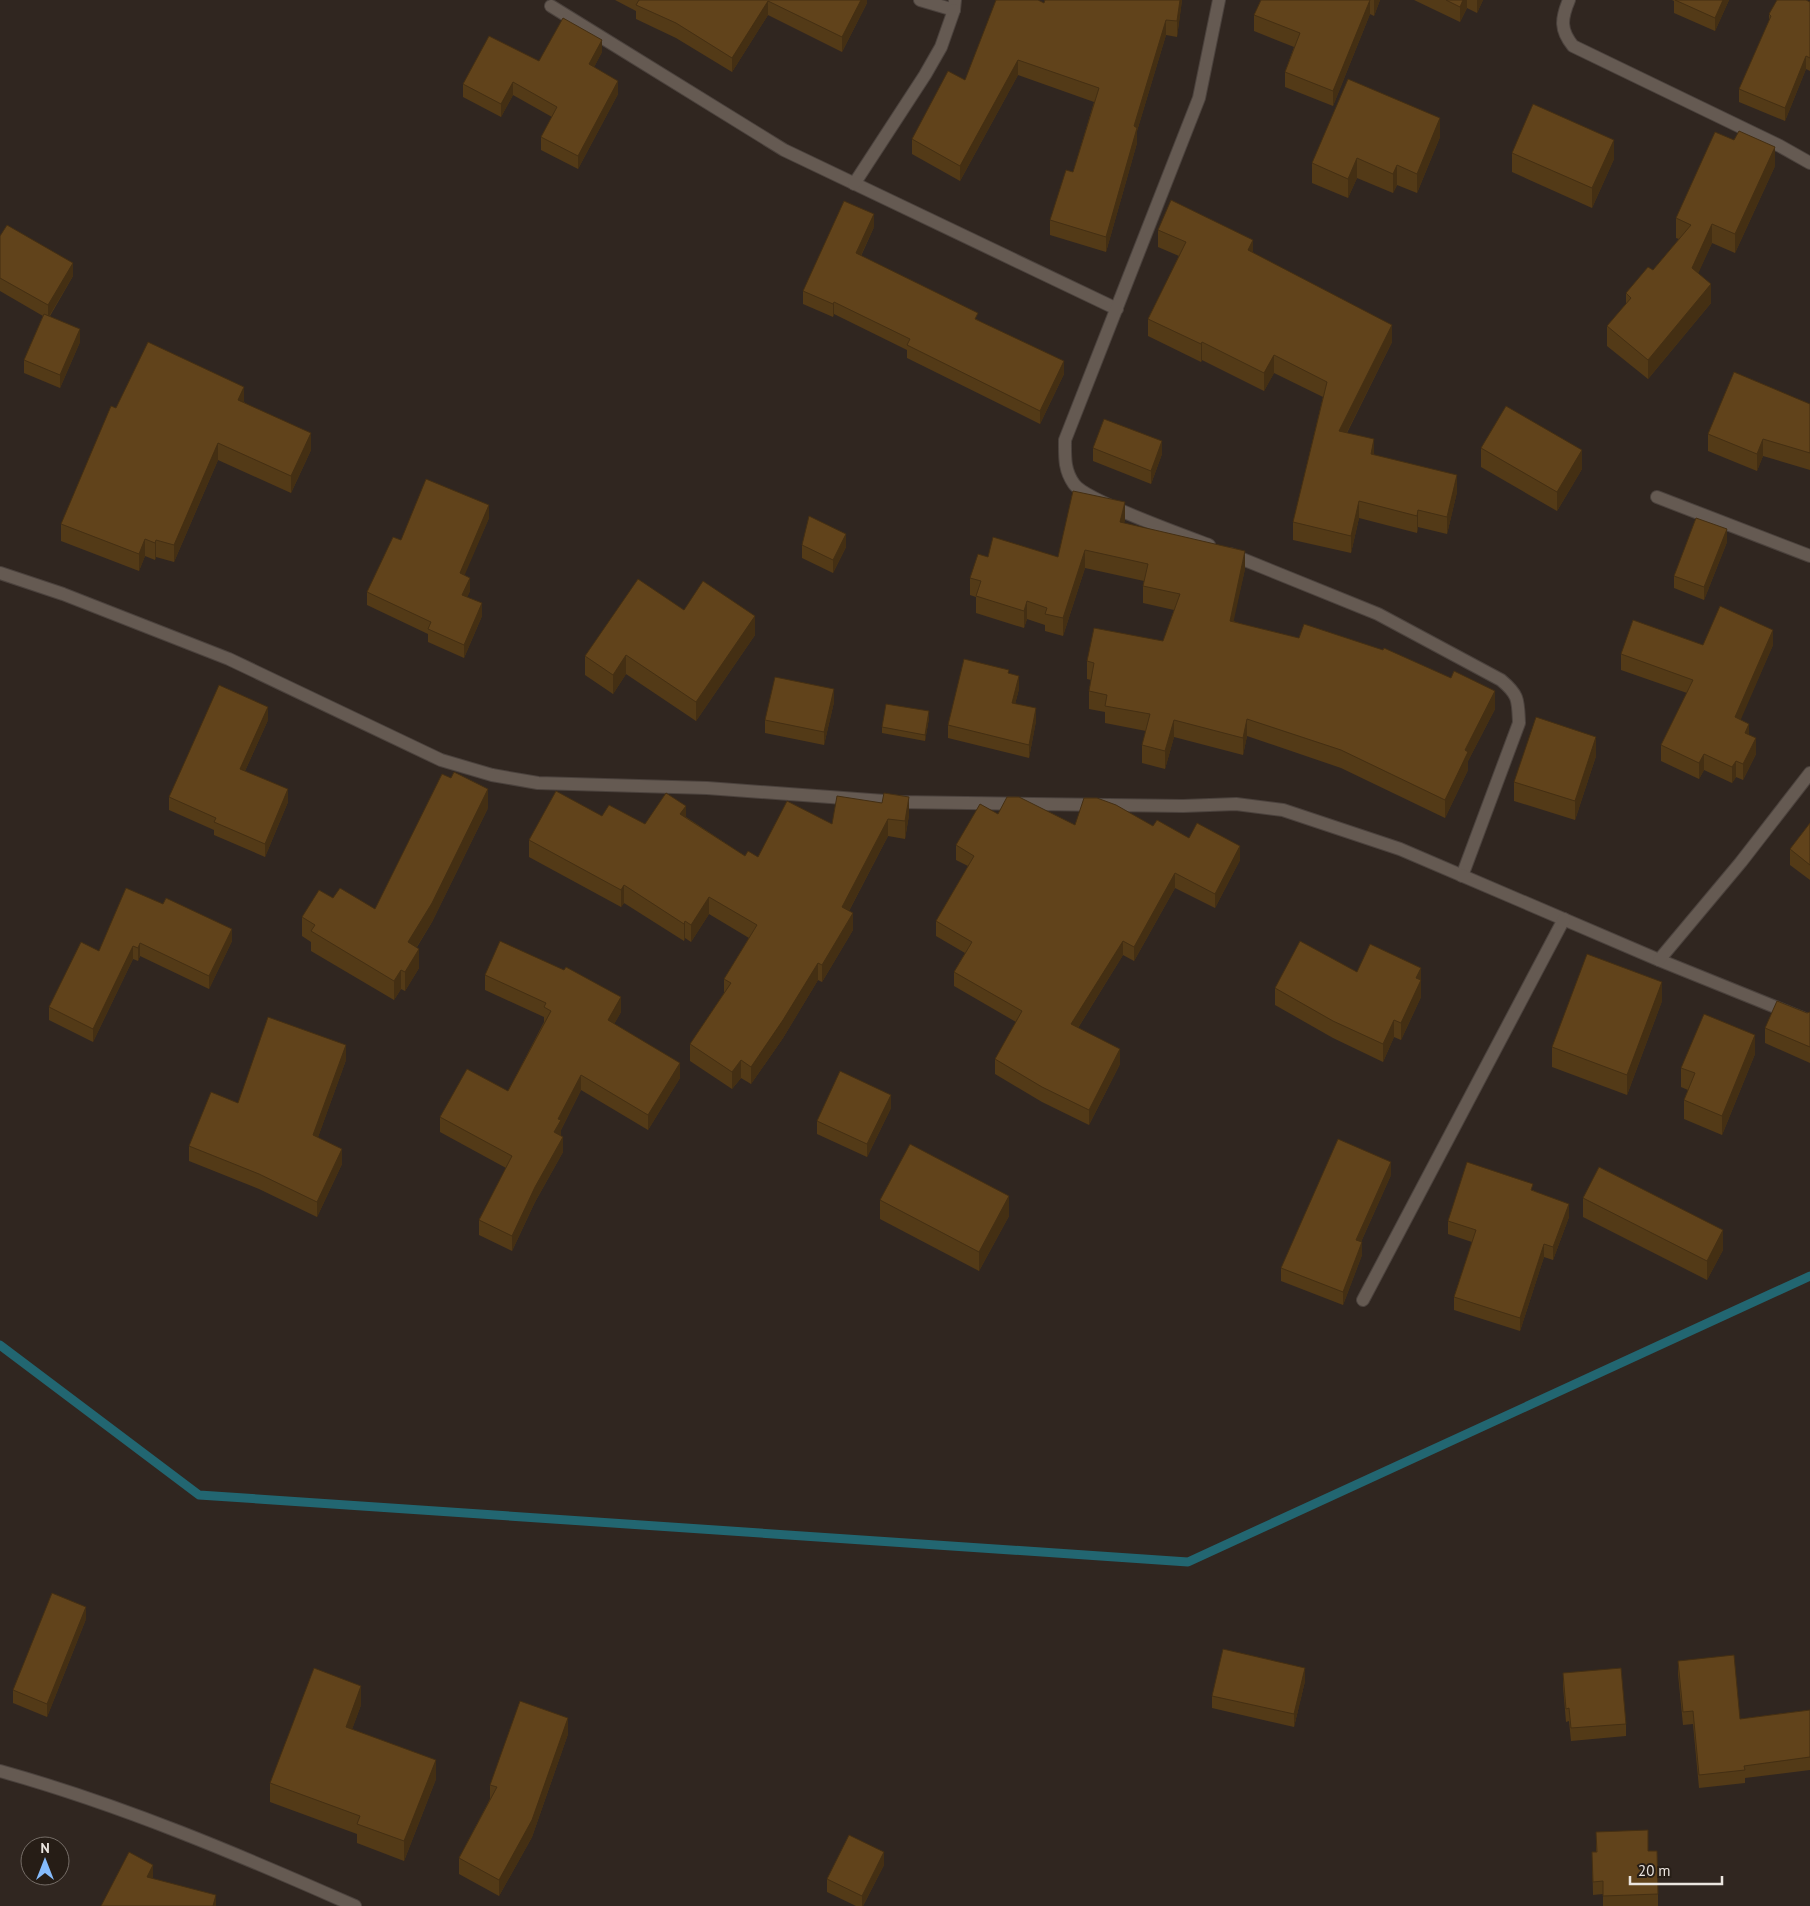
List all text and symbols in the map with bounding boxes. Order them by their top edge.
north arrow [20,1836,70,1886]
text: N [40,1839,50,1857]
scale bar [1630,1854,1722,1886]
text: 20 m [1638,1861,1671,1880]

